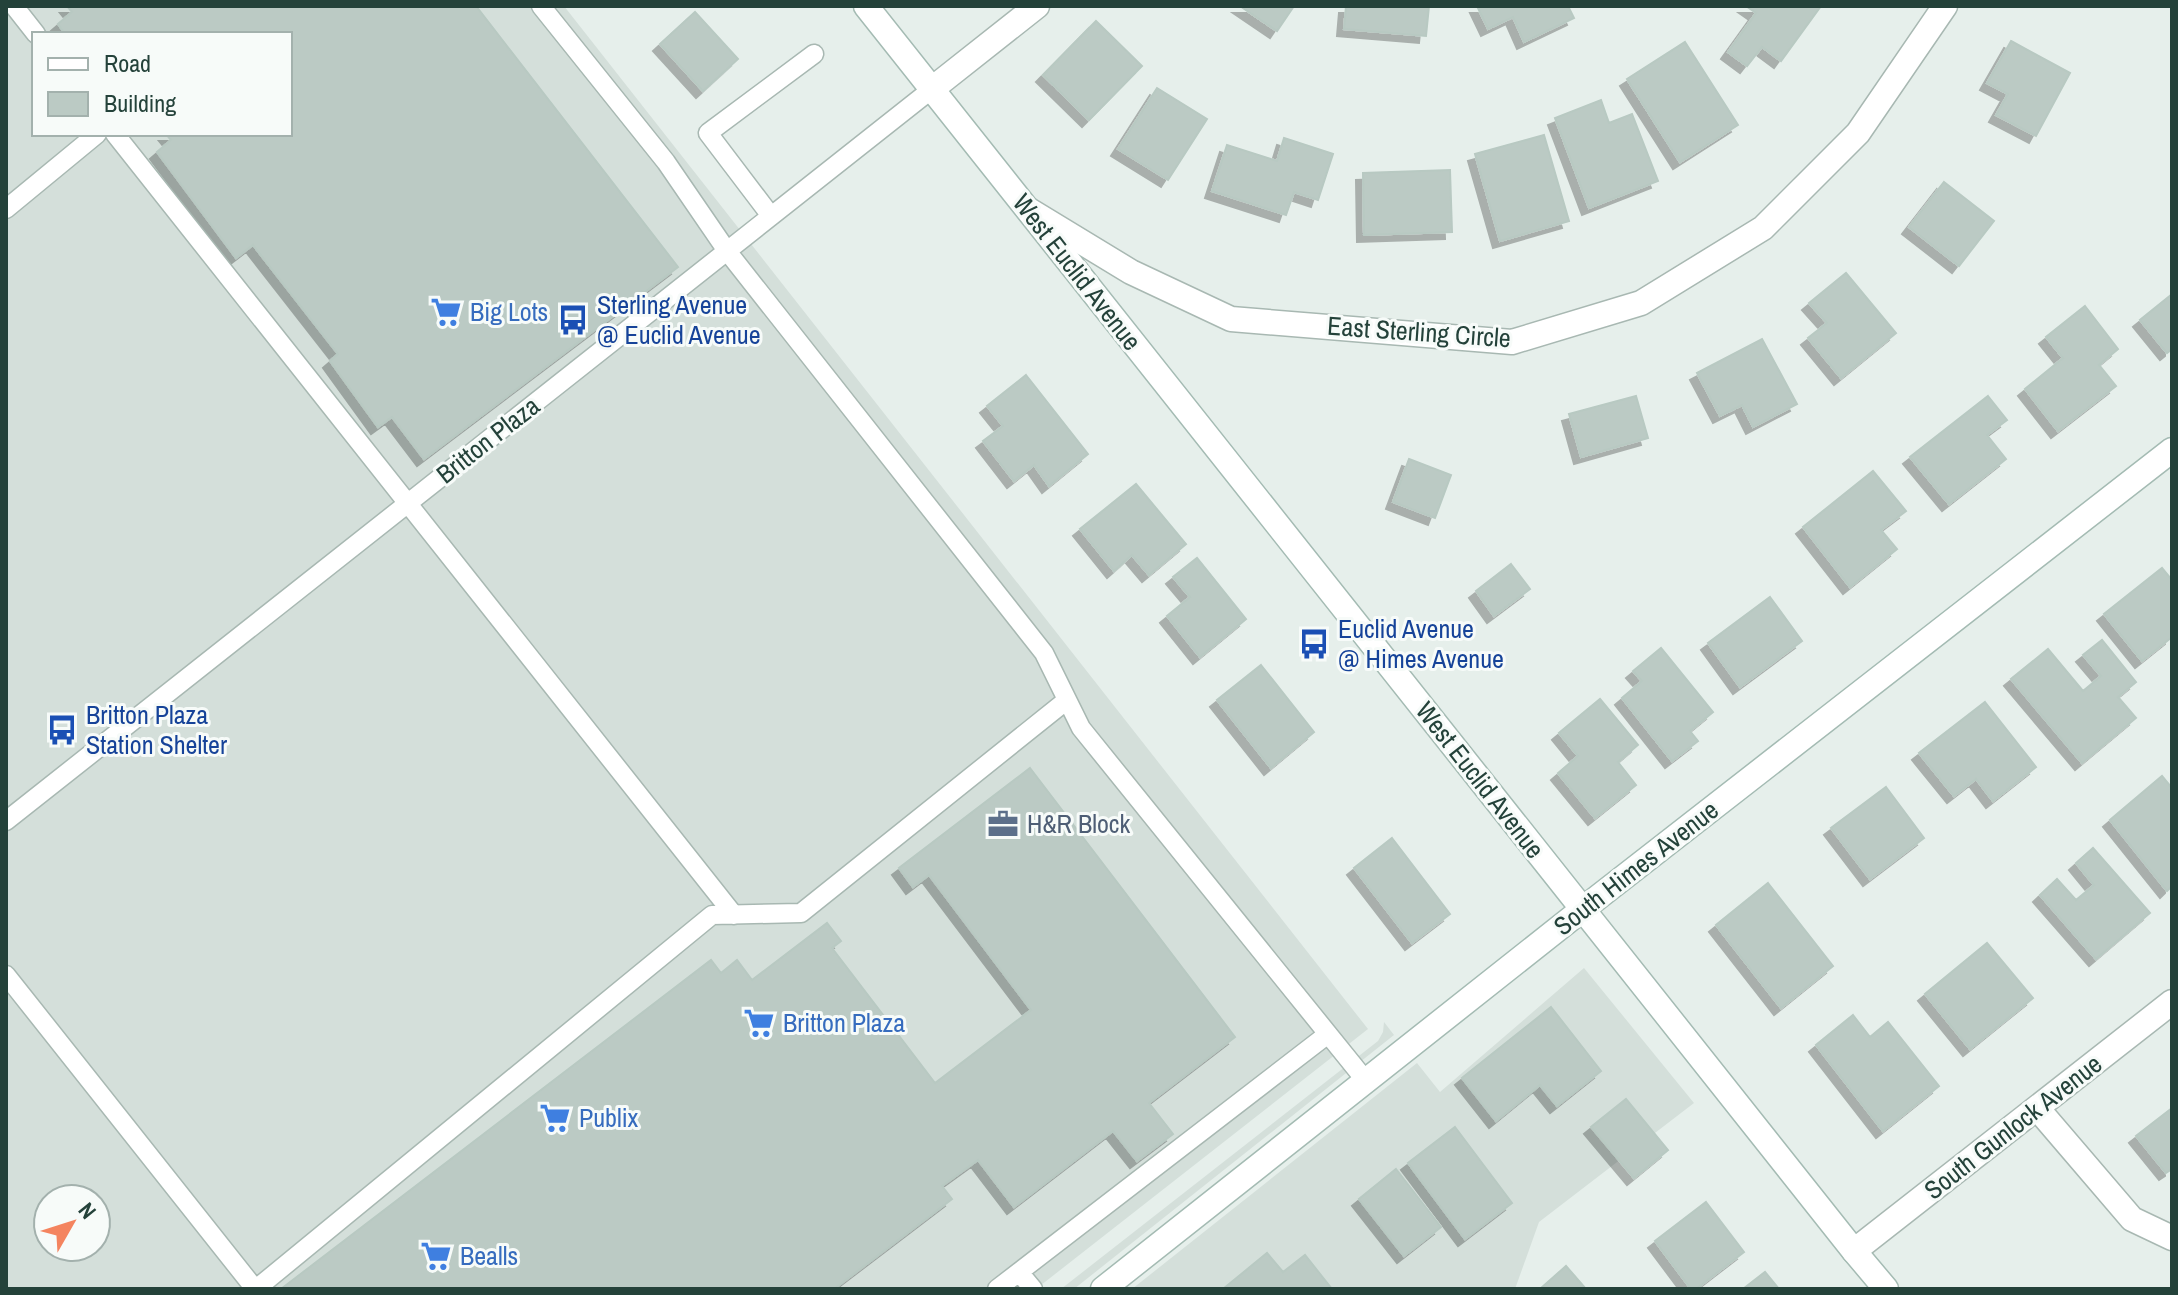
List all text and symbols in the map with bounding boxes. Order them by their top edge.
legend [32,32,292,136]
text: Road [104,47,151,79]
text: Building [104,87,176,119]
street label: West Euclid Avenue [1005,186,1150,357]
place label: Sterling Avenue @ Euclid Avenue [597,287,761,352]
place label: Big Lots [470,294,548,329]
supermarket icon: Big Lots [429,295,463,329]
bus stop icon: Sterling Avenue @ Euclid Avenue [556,303,590,337]
street label: East Sterling Circle [1326,308,1512,355]
street label: Britton Plaza [429,388,547,491]
place label: Euclid Avenue @ Himes Avenue [1338,611,1504,676]
bus stop icon: Euclid Avenue @ Himes Avenue [1297,627,1331,661]
street label: West Euclid Avenue [1408,694,1553,865]
place label: Britton Plaza Station Shelter [86,697,227,762]
bus stop icon: Britton Plaza Station Shelter [45,713,79,747]
street label: South Himes Avenue [1546,792,1725,943]
place label: H&R Block [1027,806,1130,841]
office icon: H&R Block [986,807,1020,841]
place label: Britton Plaza [783,1005,905,1040]
supermarket icon: Britton Plaza [742,1006,776,1040]
street label: South Gunlock Avenue [1917,1046,2109,1207]
place label: Publix [579,1100,639,1135]
supermarket icon: Publix [538,1101,572,1135]
north arrow [32,1183,112,1263]
text: N [72,1196,103,1225]
place label: Bealls [460,1238,518,1273]
supermarket icon: Bealls [419,1239,453,1273]

